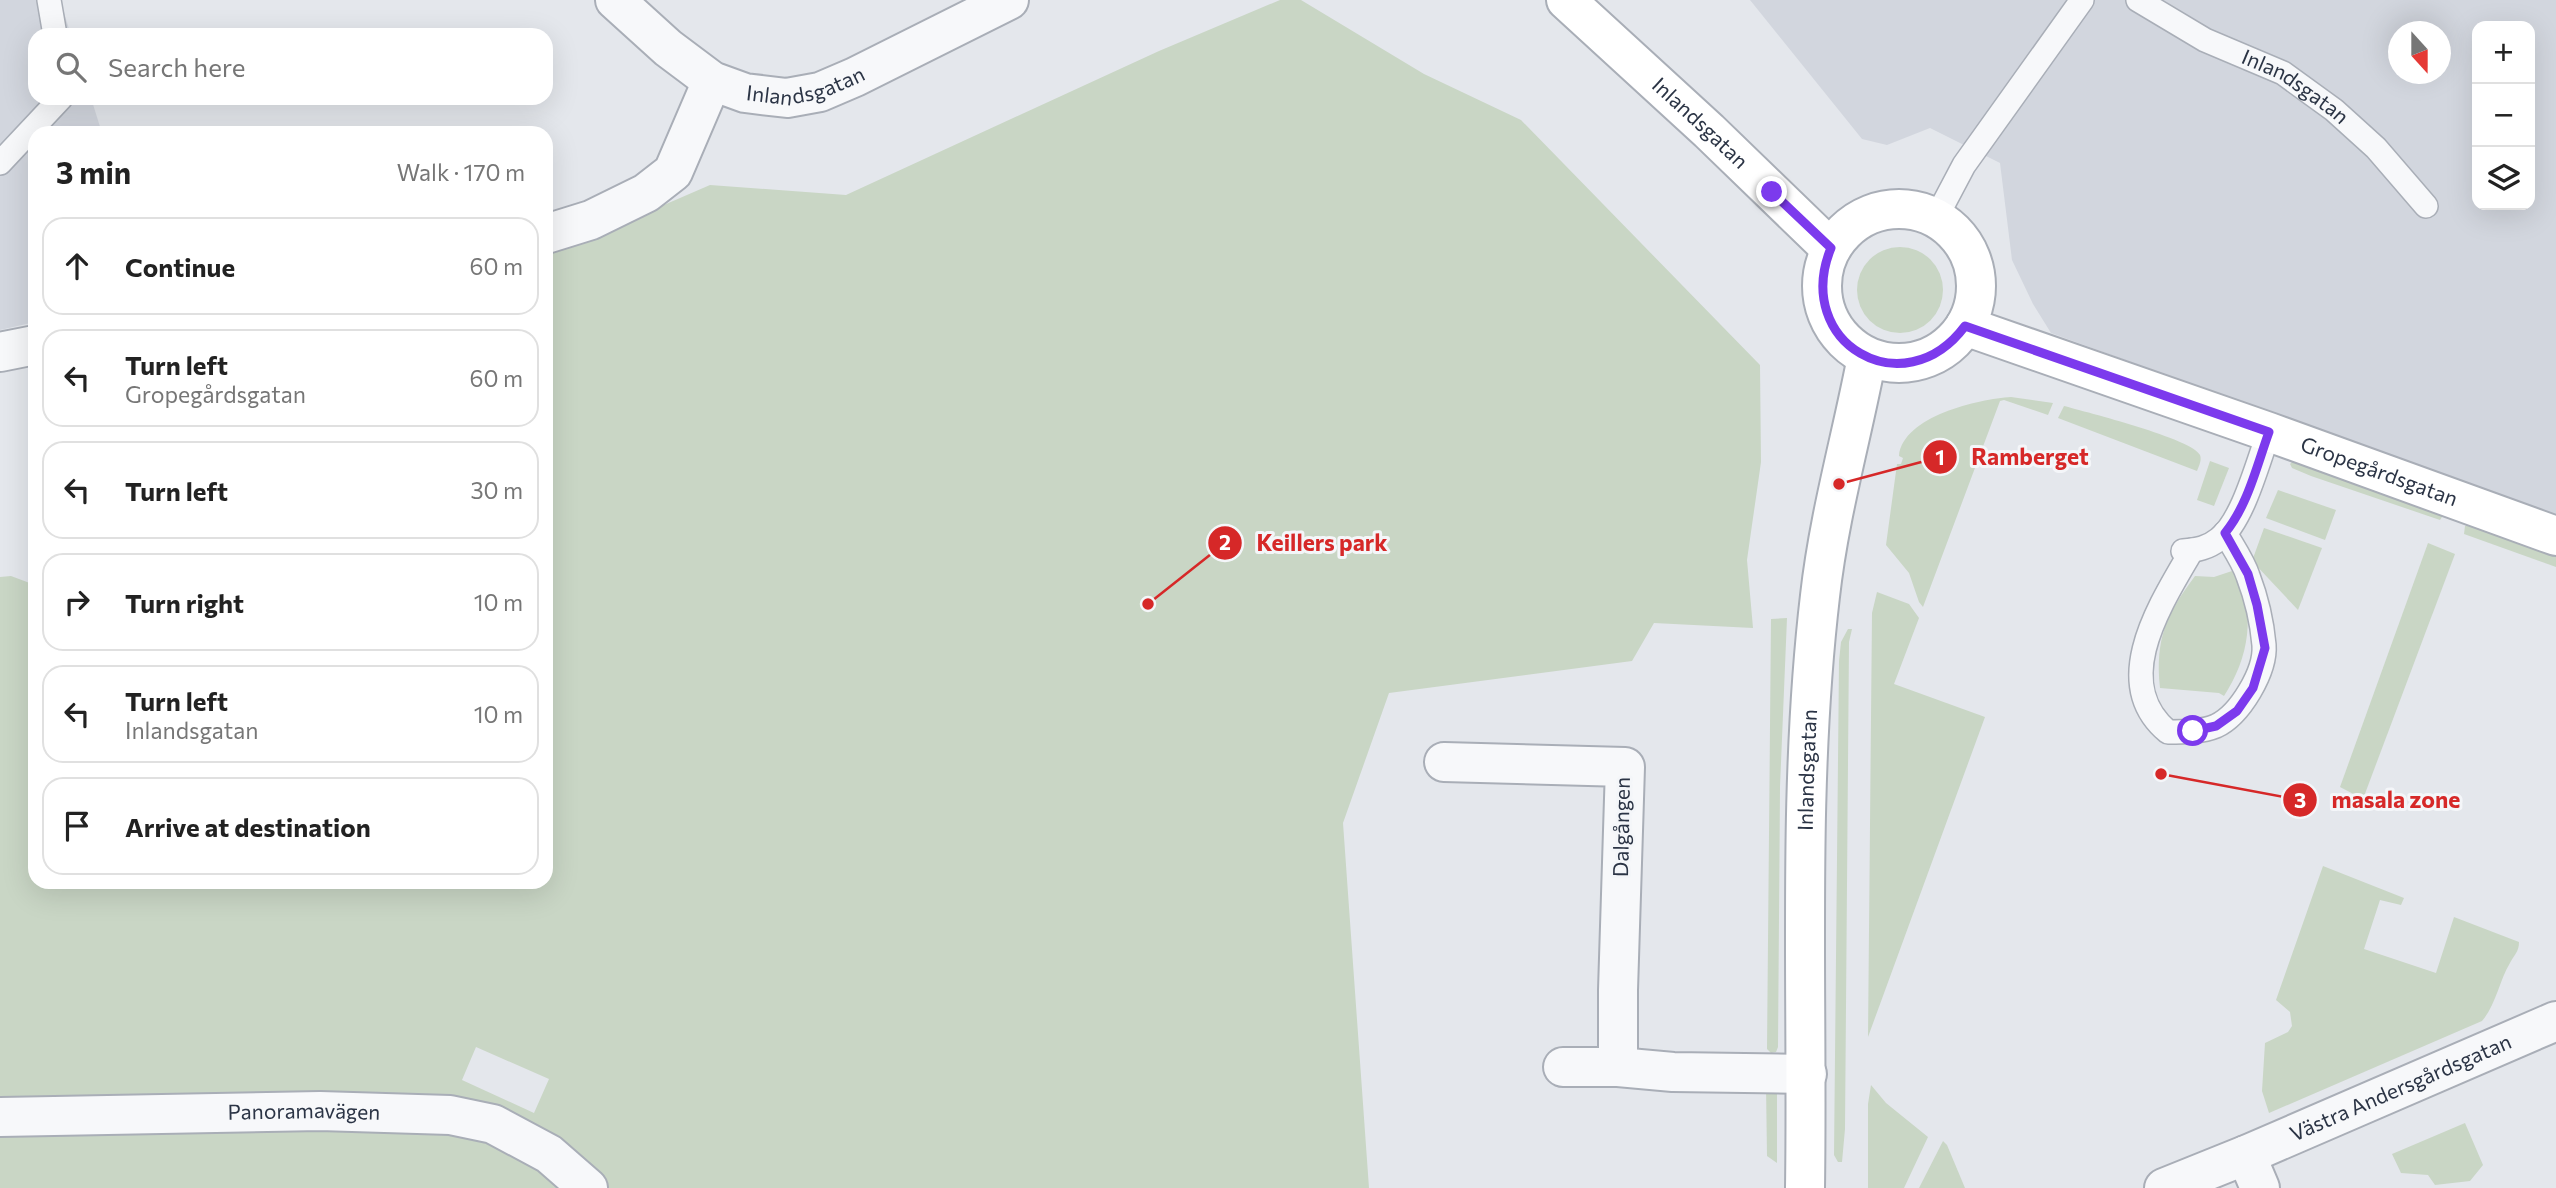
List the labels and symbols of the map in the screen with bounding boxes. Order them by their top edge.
north arrow [2388,21,2451,84]
street label: Inlandsgatan [2239,43,2355,128]
street label: Inlandsgatan [745,60,868,110]
street label: Inlandsgatan [1648,71,1754,173]
route end [1756,176,1787,207]
street label: Gropegårdsgatan [2298,431,2461,510]
callout: Ramberget [1922,435,2103,479]
text: Ramberget [1971,442,2089,470]
text: 1 [1935,444,1945,469]
callout: Keillers park [1207,521,1401,565]
text: Keillers park [1257,528,1387,556]
text: 2 [1219,529,1231,554]
street label: Inlandsgatan [1792,708,1821,831]
route start [2177,715,2208,746]
street label: Dalgången [1607,777,1634,877]
callout: masala zone [2283,778,2474,822]
text: masala zone [2332,785,2460,813]
text: 3 [2294,787,2306,812]
street label: Västra Andersgårdsgatan [2286,1028,2515,1146]
street label: Panoramavägen [227,1097,381,1124]

